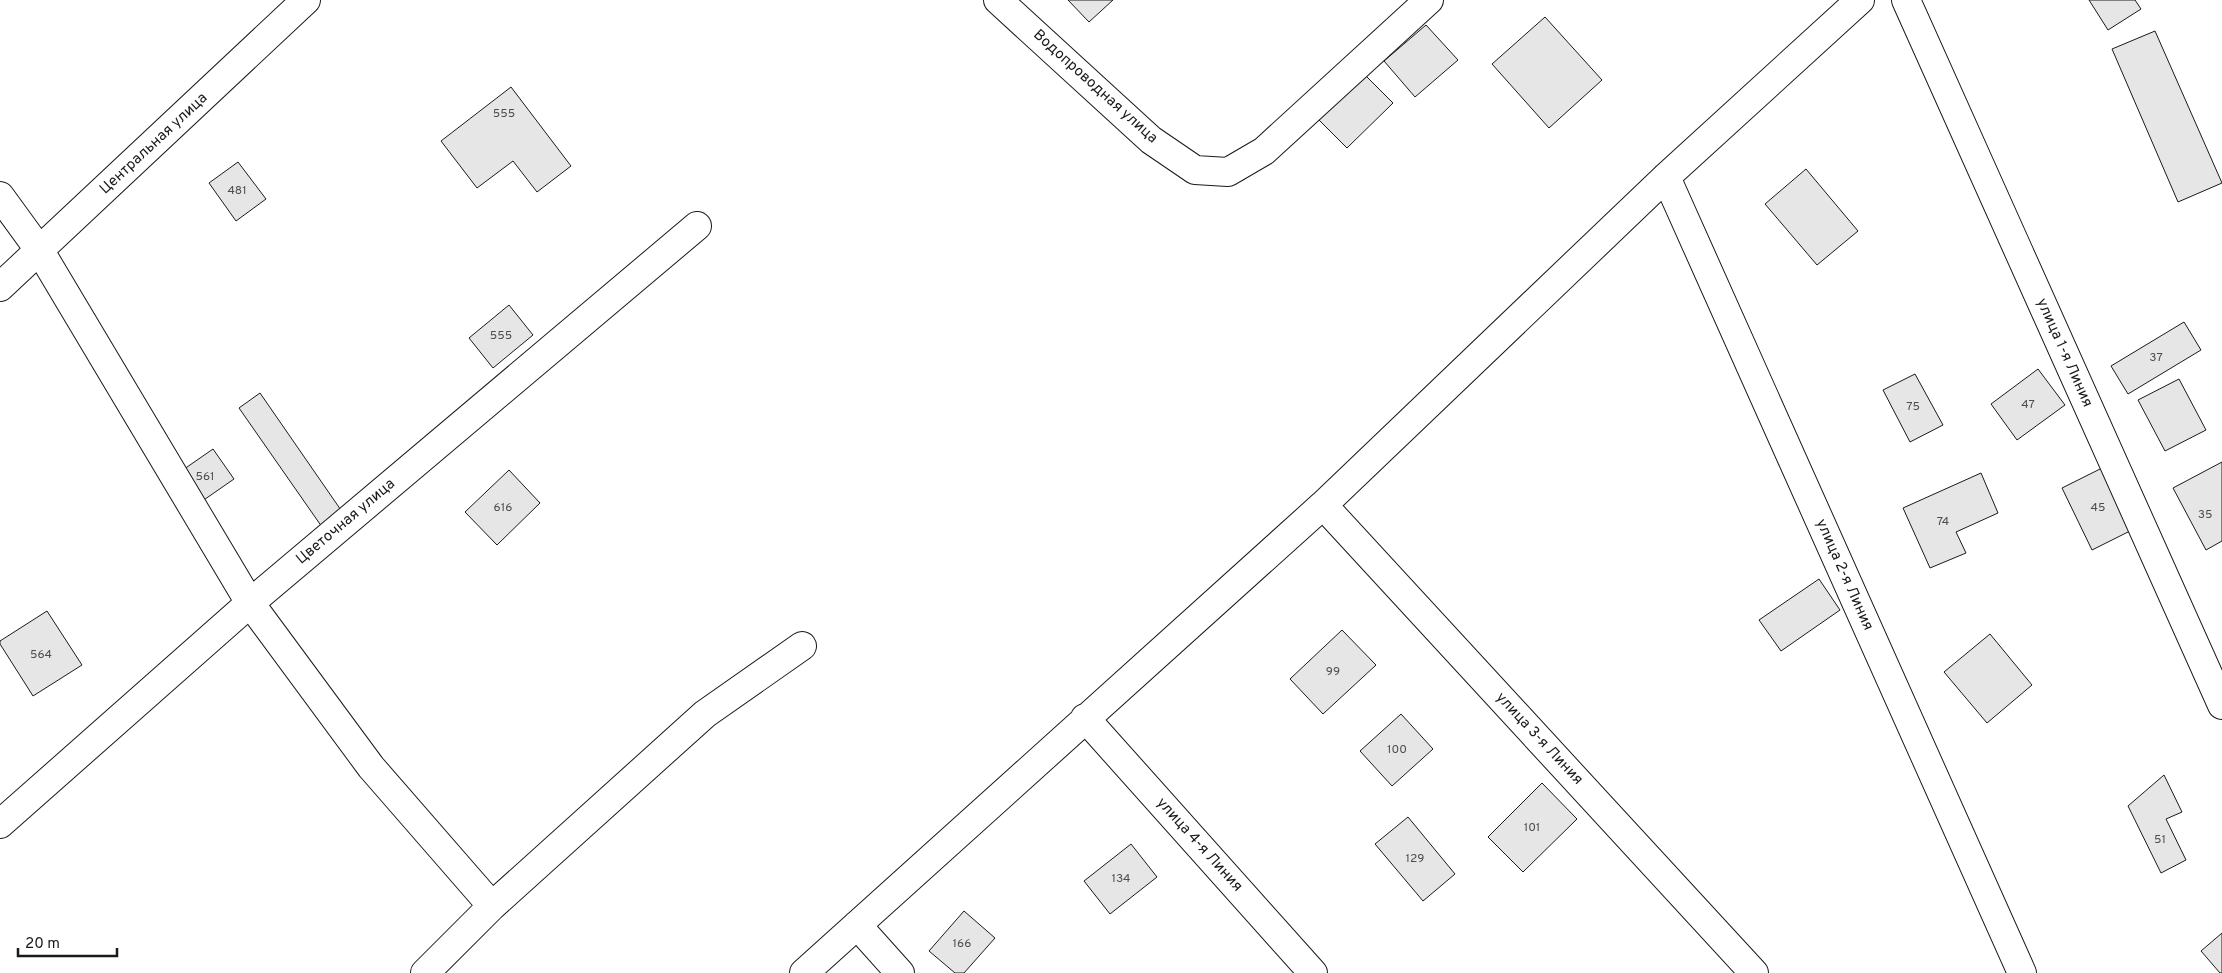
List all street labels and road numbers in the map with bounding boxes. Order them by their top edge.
street label: Водопроводная улица [1029,26,1161,148]
street label: Центральная улица [96,89,212,199]
street label: улица 1-я Линия [2031,296,2097,410]
street label: Цветочная улица [293,475,399,569]
street label: улица 2-я Линия [1811,516,1877,634]
street label: улица 3-я Линия [1491,689,1587,789]
street label: улица 4-я Линия [1152,794,1246,896]

